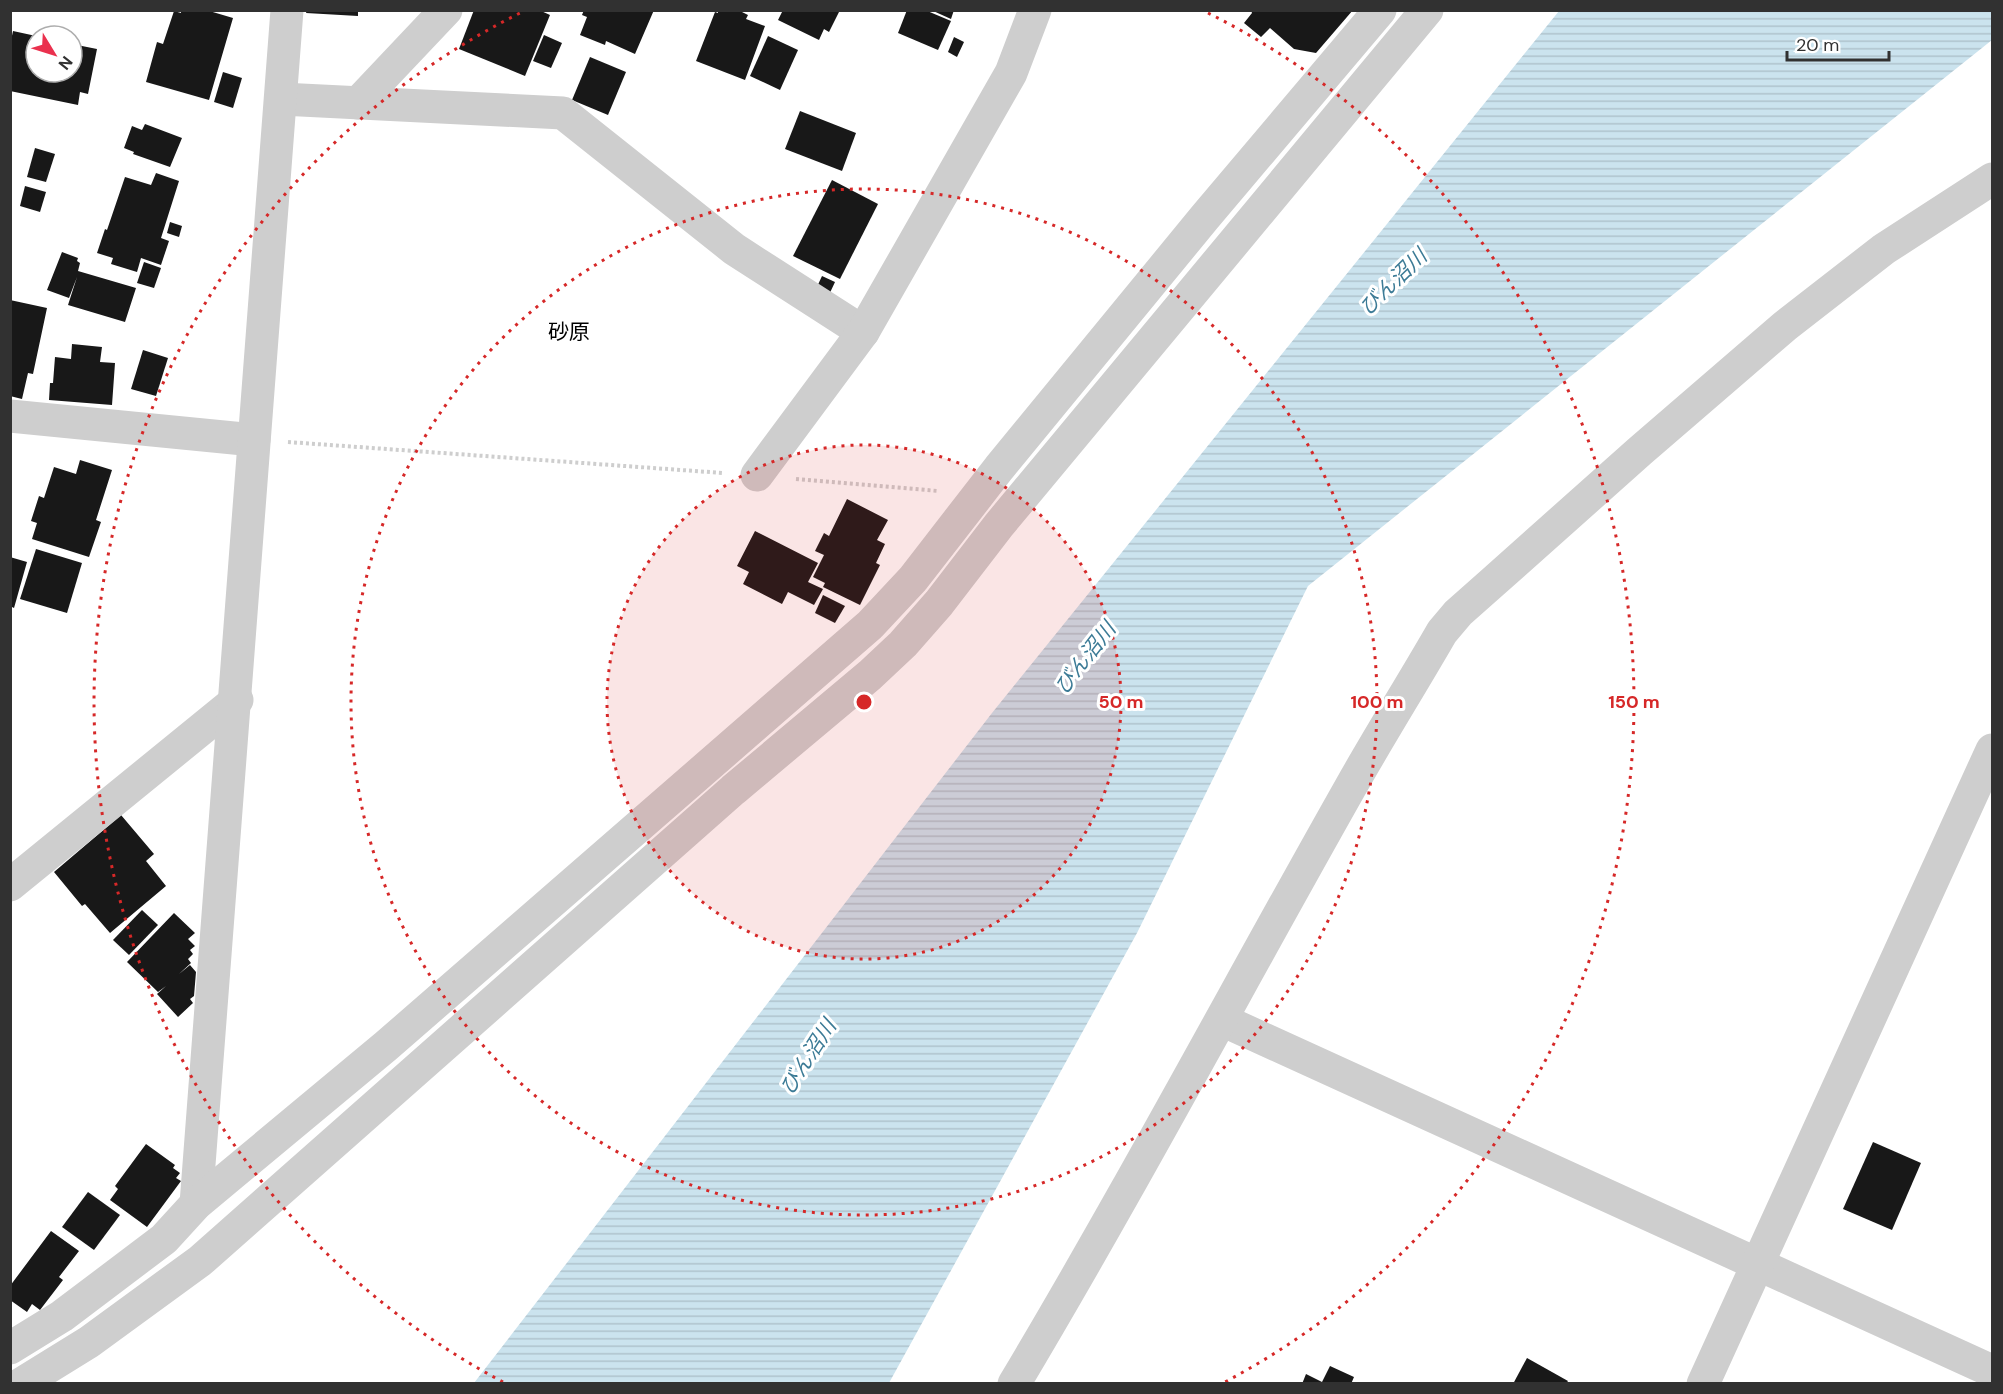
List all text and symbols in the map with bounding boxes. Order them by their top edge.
north arrow [24,24,84,84]
scale bar [1787,24,1889,62]
text: 20 m [1796,33,1839,57]
text: N [54,52,77,74]
water label: びん沼川 [1353,241,1434,321]
district label: 砂原 [548,318,590,346]
water label: びん沼川 [1048,615,1123,700]
text: 50 m [1098,690,1144,714]
text: 100 m [1350,690,1404,714]
text: 150 m [1608,690,1660,714]
centre of rings [854,692,874,712]
water label: びん沼川 [773,1012,844,1100]

